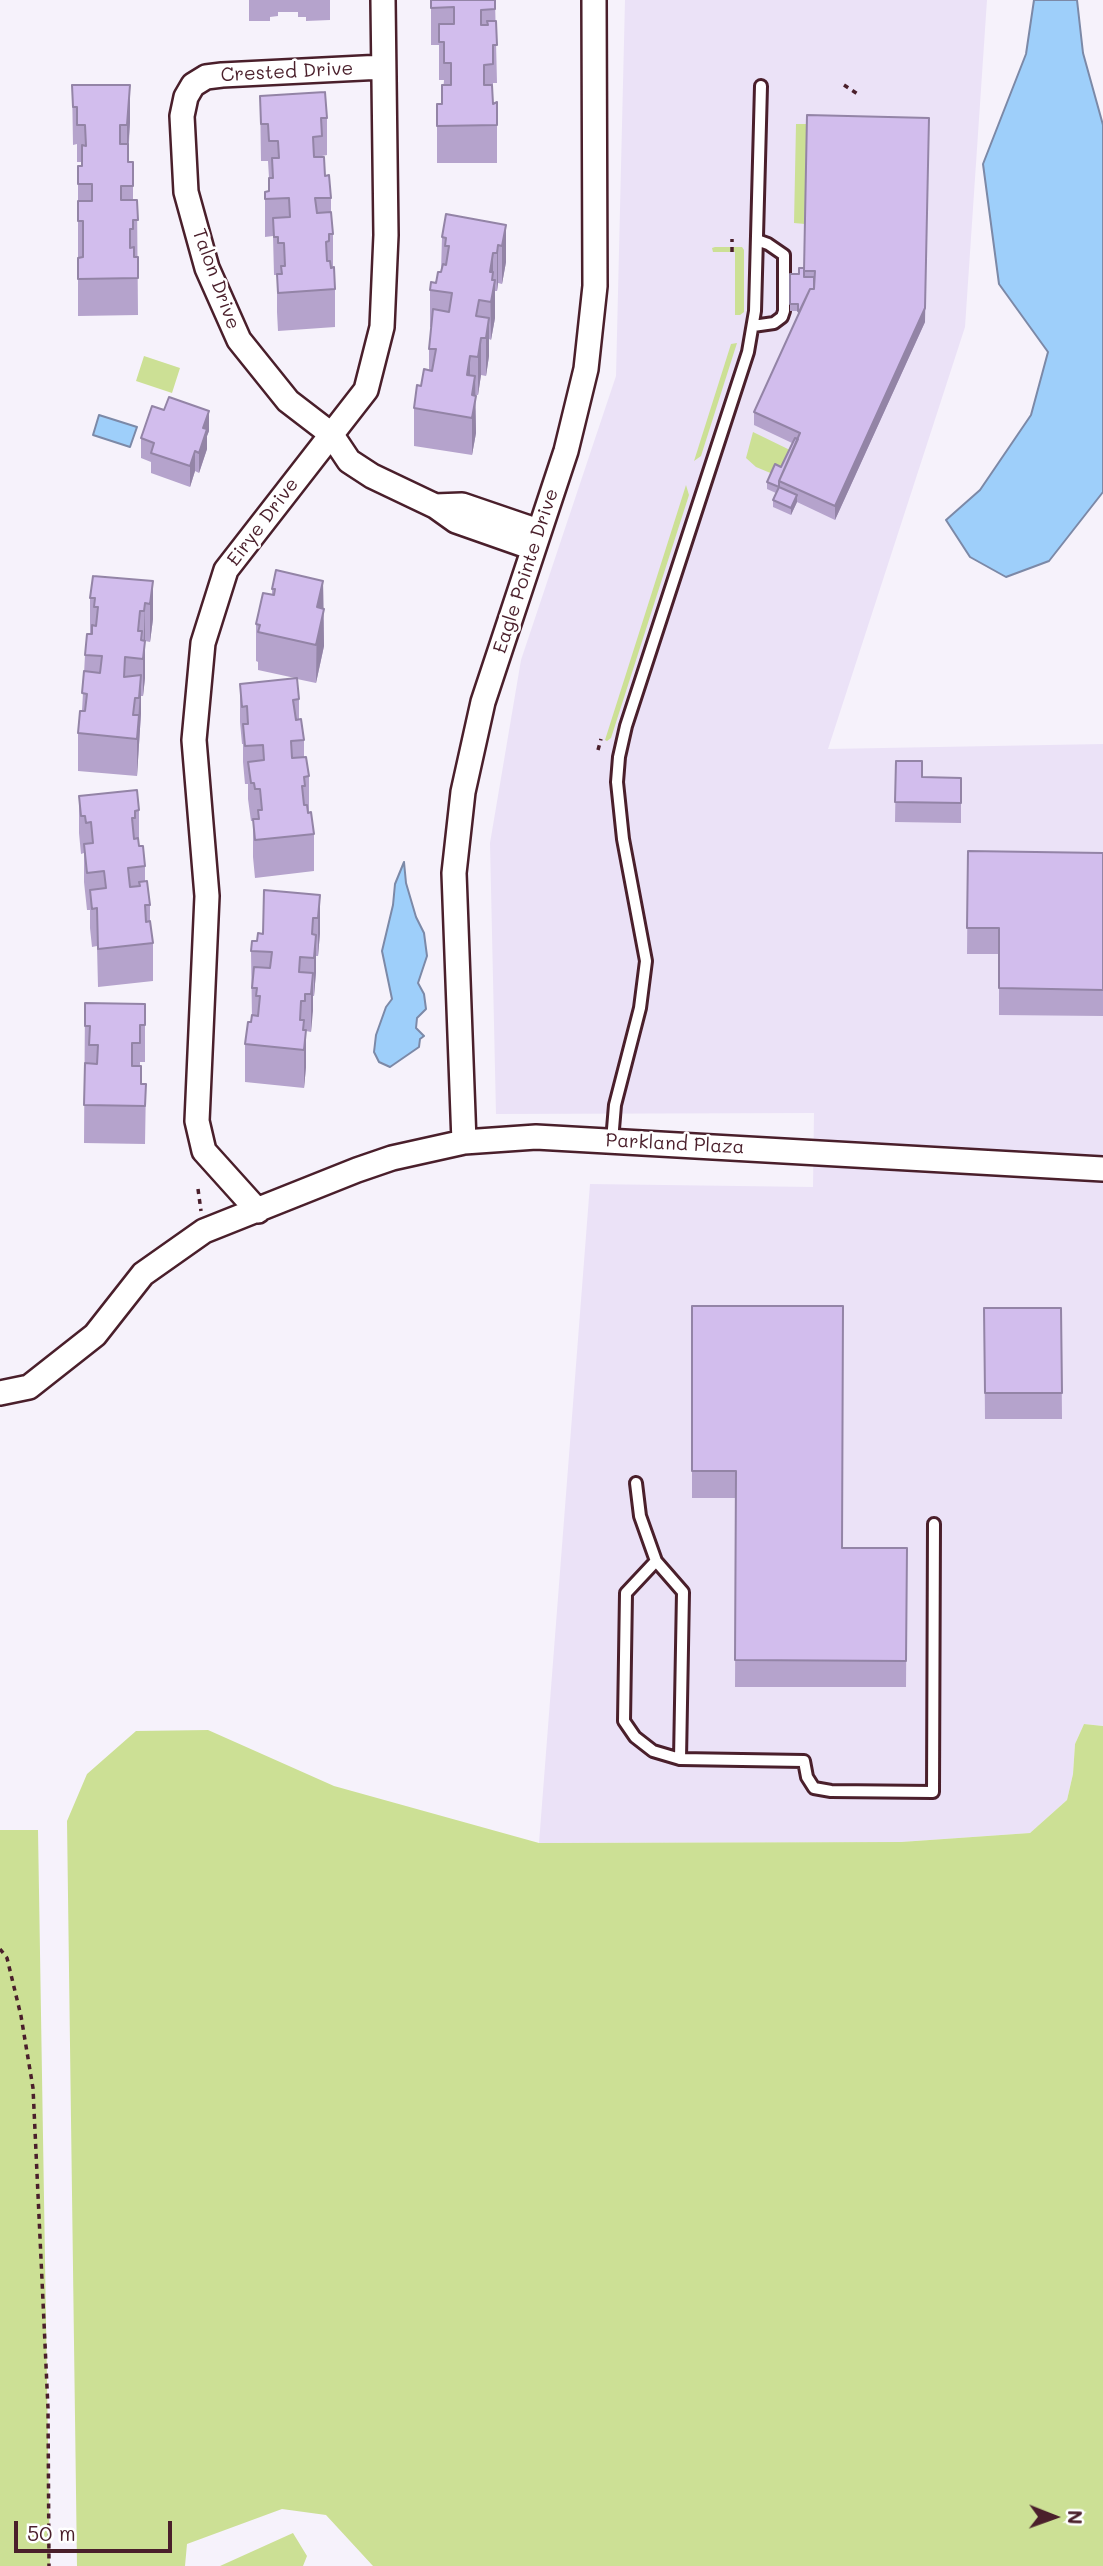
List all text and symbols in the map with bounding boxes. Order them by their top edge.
street label: Crested Drive [220,57,354,87]
street label: Talon Drive [187,226,245,332]
street label: Eirye Drive [223,474,303,570]
street label: Eagle Pointe Drive [489,486,563,656]
street label: Parkland Plaza [605,1129,745,1159]
north arrow [1019,2482,1089,2552]
scale bar [18,2506,175,2550]
text: N [1063,2510,1088,2525]
text: 50 m [27,2519,76,2546]

